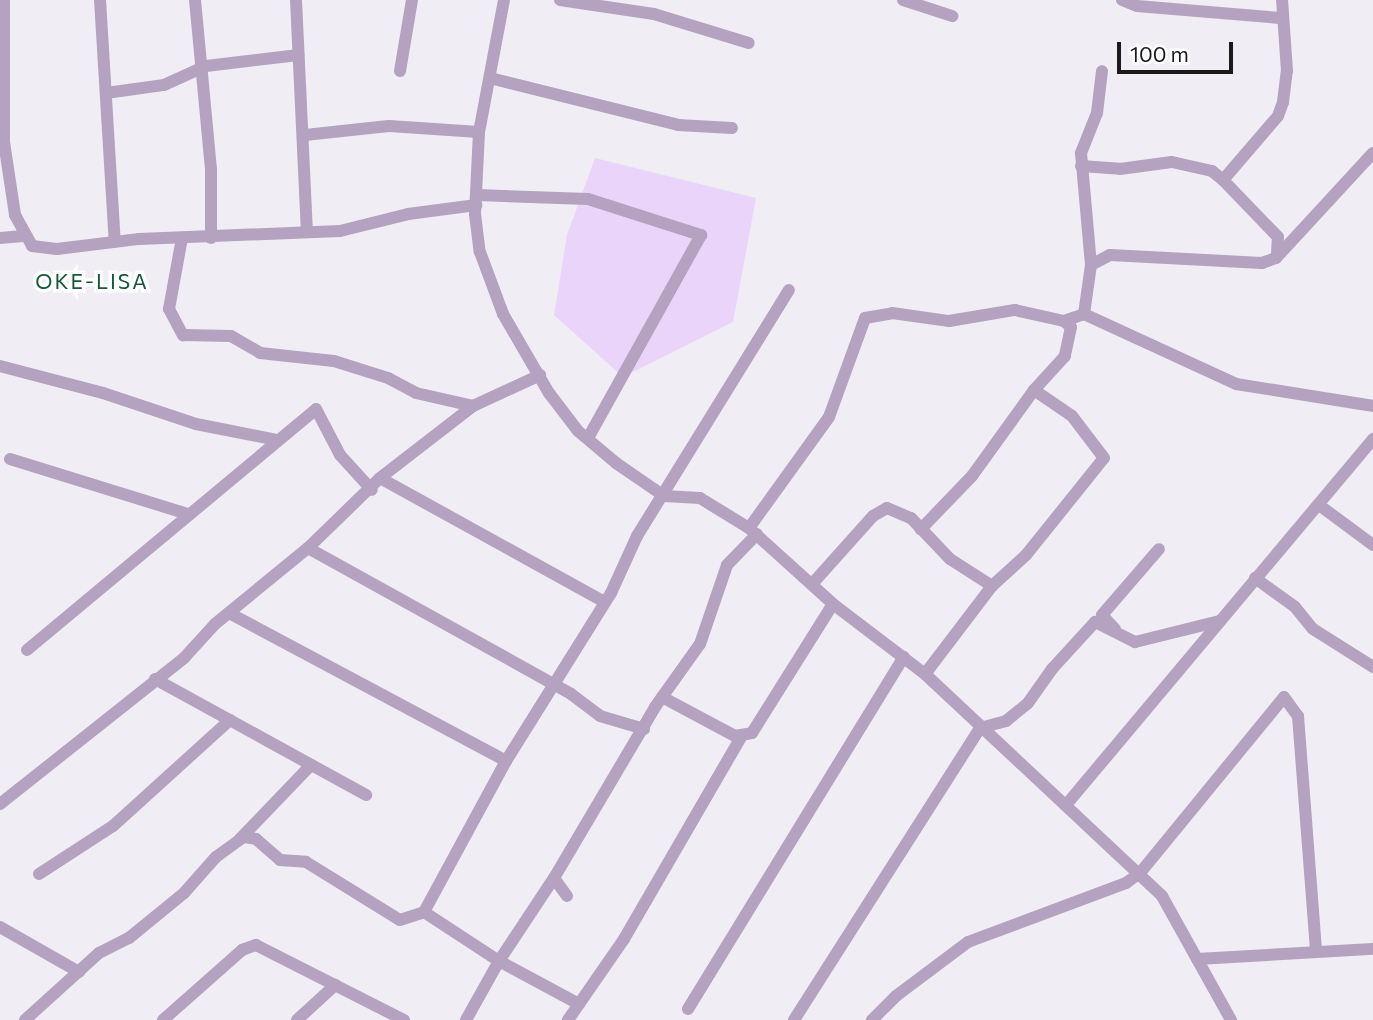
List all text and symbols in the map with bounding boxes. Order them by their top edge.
scale bar [1121,28,1236,72]
text: 100 m [1130,41,1189,66]
district label: OKE-LISA [36,268,148,294]

